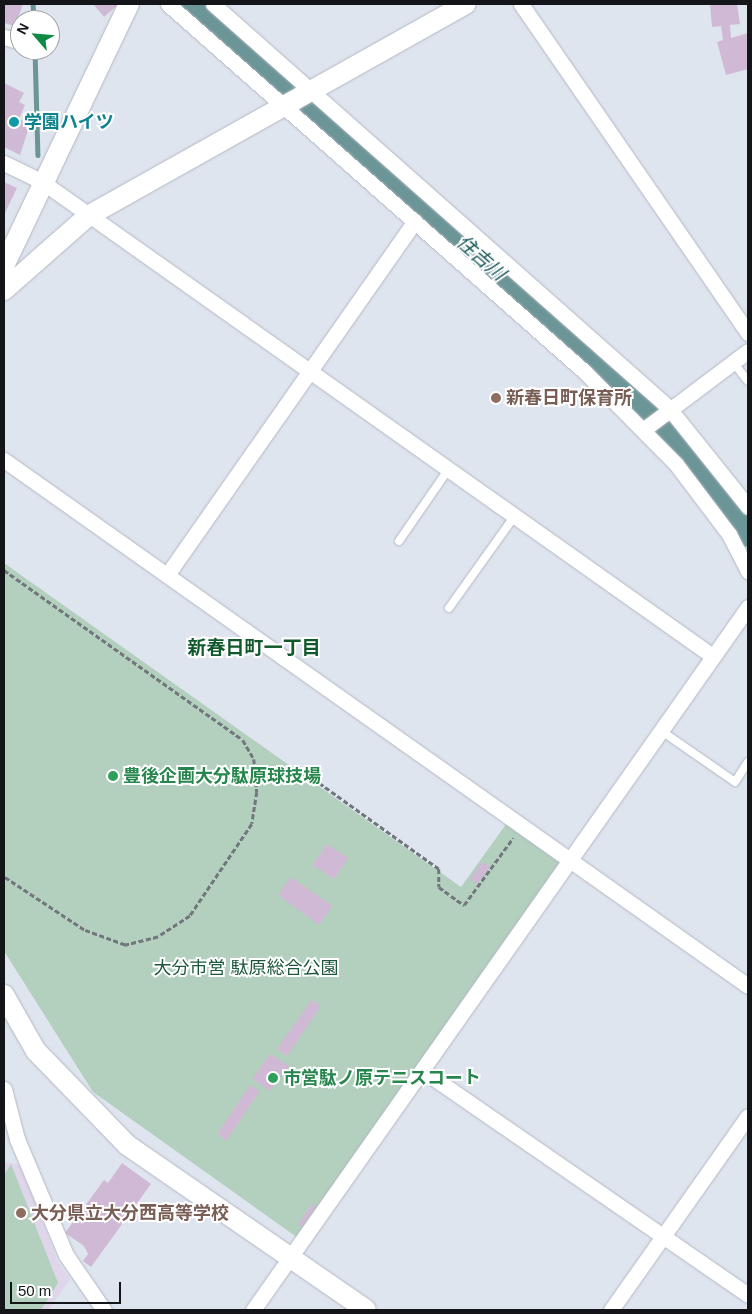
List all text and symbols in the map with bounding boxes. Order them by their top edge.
north arrow [10,10,60,60]
text: N [13,21,32,37]
place label: 学園ハイツ [24,111,114,133]
marker: 学園ハイツ [8,116,20,128]
water label: 住吉川 [452,231,510,285]
place label: 新春日町保育所 [506,387,632,409]
marker: 新春日町保育所 [490,392,502,404]
district label: 新春日町一丁目 [188,637,320,659]
place label: 豊後企画大分駄原球技場 [123,765,321,787]
marker: 豊後企画大分駄原球技場 [107,770,119,782]
park label: 大分市営 駄原総合公園 [153,957,339,979]
place label: 市営駄ノ原テニスコート [283,1067,481,1089]
marker: 市営駄ノ原テニスコート [267,1072,279,1084]
place label: 大分県立大分西高等学校 [31,1202,229,1224]
marker: 大分県立大分西高等学校 [15,1207,27,1219]
scale bar [12,1272,124,1304]
text: 50 m [18,1282,51,1299]

